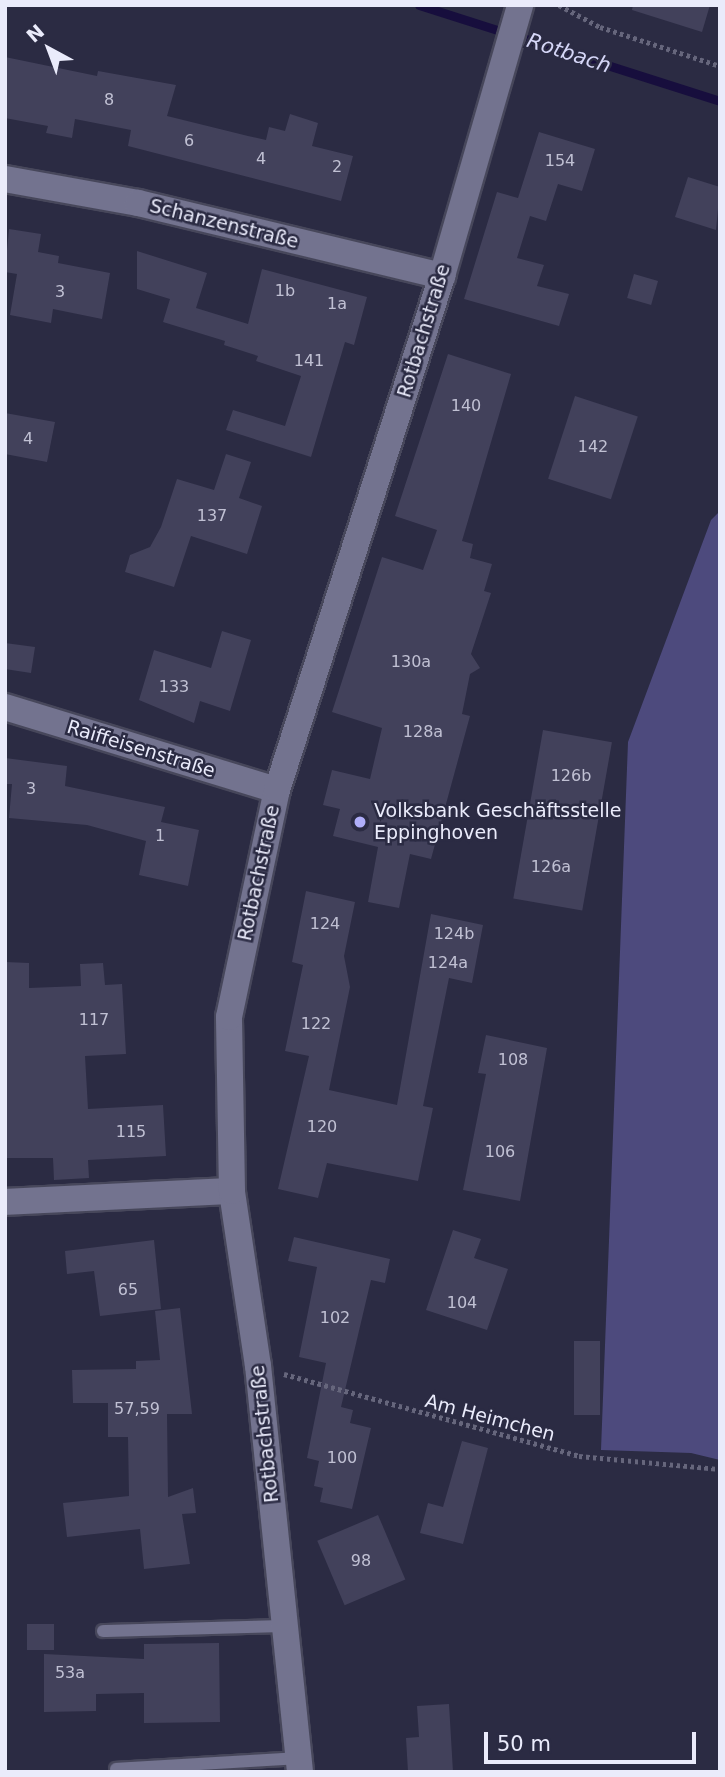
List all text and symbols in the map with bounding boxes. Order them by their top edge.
north arrow [14,14,84,84]
text: N [22,20,48,47]
water label: Rotbach [524,28,614,78]
house number: 8 [104,90,114,110]
house number: 6 [184,131,194,151]
house number: 4 [256,149,266,169]
house number: 154 [545,151,575,171]
house number: 2 [332,157,342,177]
street label: Schanzenstraße [147,195,301,253]
street label: Rotbachstraße [393,262,455,400]
house number: 1b [275,281,295,301]
house number: 3 [55,282,65,302]
house number: 1a [327,294,347,314]
house number: 141 [294,351,324,371]
house number: 140 [451,396,481,416]
house number: 4 [23,429,33,449]
house number: 142 [578,437,608,457]
house number: 137 [197,506,227,526]
house number: 130a [391,652,431,672]
house number: 133 [159,677,189,697]
street label: Raiffeisenstraße [64,716,218,782]
house number: 128a [403,722,443,742]
house number: 126b [551,766,591,786]
house number: 3 [26,779,36,799]
place label: Volksbank Geschäftsstelle Eppinghoven [374,800,622,844]
street label: Rotbachstraße [233,803,285,943]
marker: Volksbank Geschäftsstelle Eppinghoven [352,814,368,830]
house number: 1 [155,826,165,846]
house number: 126a [531,857,571,877]
house number: 124 [310,914,340,934]
house number: 124b [434,924,474,944]
house number: 124a [428,953,468,973]
house number: 117 [79,1010,109,1030]
house number: 122 [301,1014,331,1034]
house number: 108 [498,1050,528,1070]
house number: 120 [307,1117,337,1137]
house number: 115 [116,1122,146,1142]
house number: 106 [485,1142,515,1162]
house number: 65 [118,1280,138,1300]
house number: 104 [447,1293,477,1313]
house number: 102 [320,1308,350,1328]
street label: Rotbachstraße [246,1364,284,1504]
street label: Am Heimchen [423,1390,557,1446]
house number: 57,59 [114,1399,160,1419]
house number: 100 [327,1448,357,1468]
house number: 98 [351,1551,371,1571]
house number: 53a [55,1663,85,1683]
scale bar [487,1718,699,1762]
text: 50 m [497,1732,551,1756]

